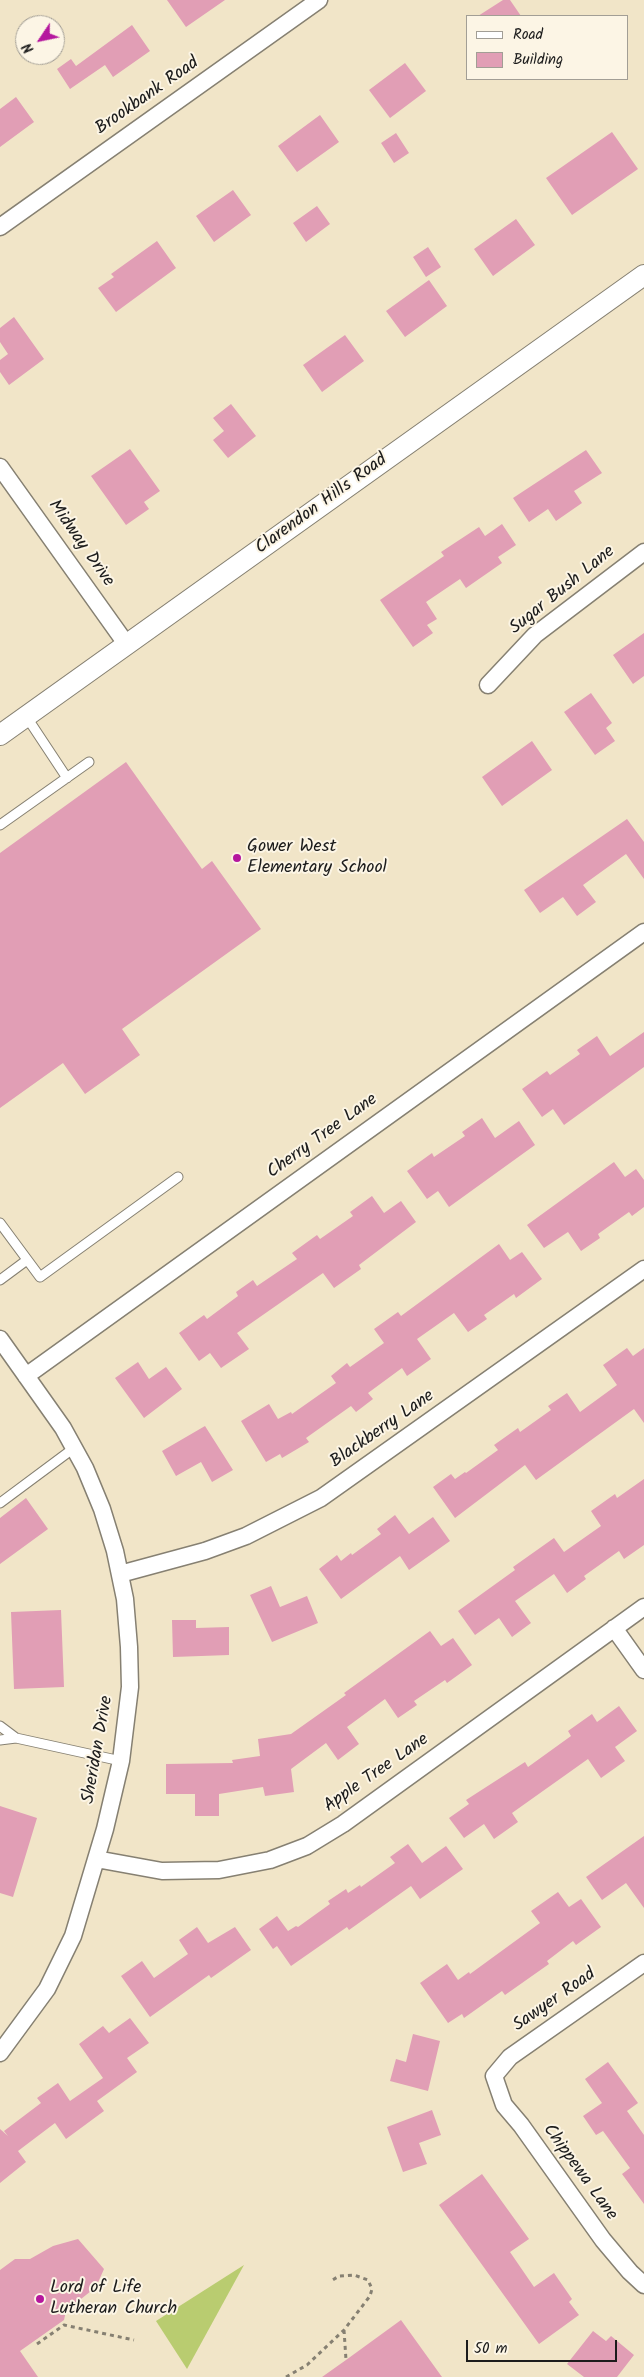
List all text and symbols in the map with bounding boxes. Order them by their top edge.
north arrow [15,15,65,65]
legend [467,15,629,80]
text: Road [513,23,543,47]
text: N [17,38,40,58]
text: Building [513,48,563,72]
street label: Brookbank Road [92,53,204,141]
street label: Clarendon Hills Road [252,450,392,560]
street label: Midway Drive [42,496,118,592]
street label: Sugar Bush Lane [506,542,620,640]
place label: Gower West Elementary School [247,837,387,880]
marker: Gower West Elementary School [231,852,243,864]
street label: Cherry Tree Lane [264,1090,382,1184]
street label: Blackberry Lane [327,1386,439,1474]
street label: Sheridan Drive [79,1694,119,1806]
street label: Apple Tree Lane [320,1730,434,1818]
street label: Sawyer Road [510,1965,600,2037]
street label: Chippewa Lane [537,2121,621,2225]
place label: Lord of Life Lutheran Church [50,2278,177,2320]
marker: Lord of Life Lutheran Church [34,2293,46,2305]
scale bar [469,2330,620,2362]
text: 50 m [474,2337,508,2361]

